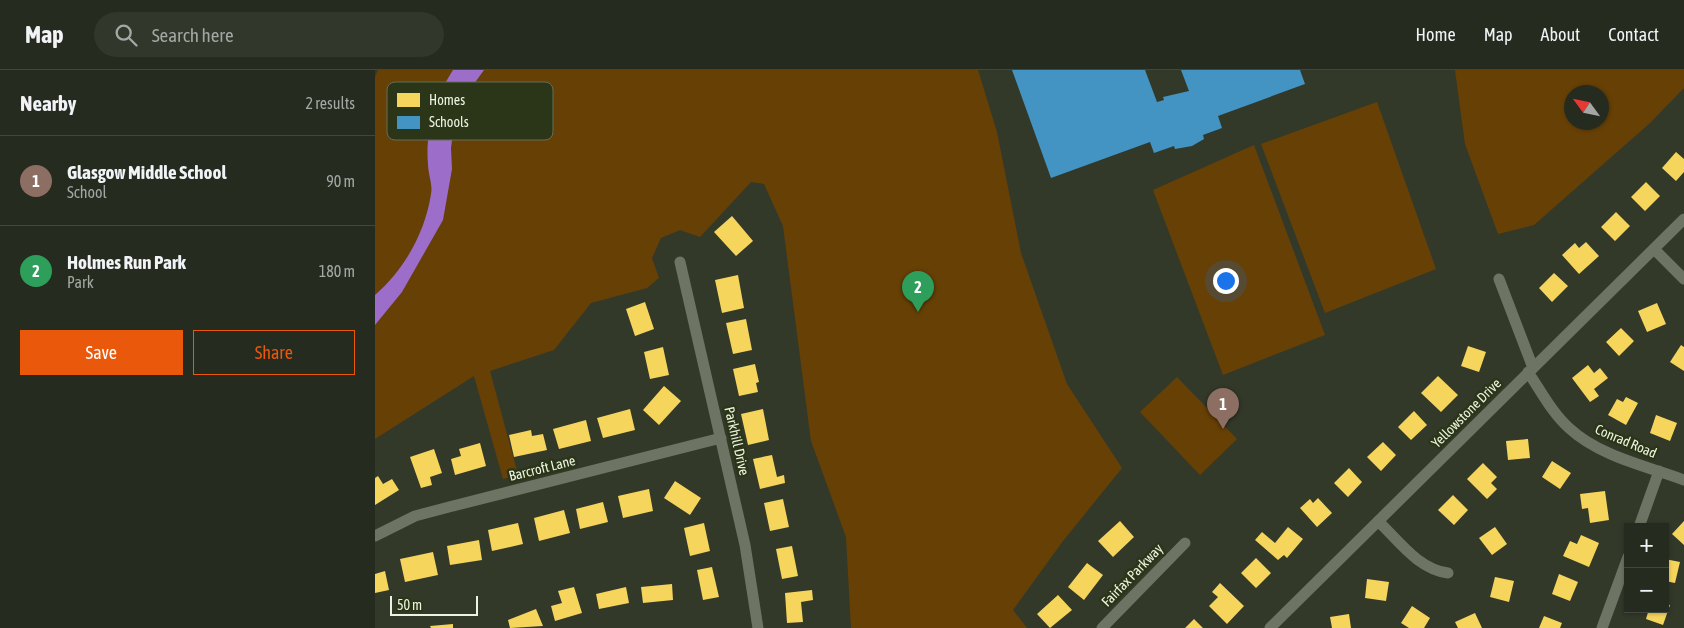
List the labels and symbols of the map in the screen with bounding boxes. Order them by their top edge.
legend [387,82,553,140]
north arrow [1564,85,1609,130]
text: Homes [429,92,465,108]
text: Schools [429,114,469,130]
your location [1213,268,1239,294]
pin: 2 [902,271,934,312]
street label: Yellowstone Drive [1428,375,1504,451]
pin: 1 [1207,388,1239,429]
street label: Parkhill Drive [721,405,753,477]
street label: Conrad Road [1593,421,1659,461]
street label: Barcroft Lane [507,452,577,484]
street label: Fairfax Parkway [1098,540,1166,610]
scale bar [390,593,477,616]

